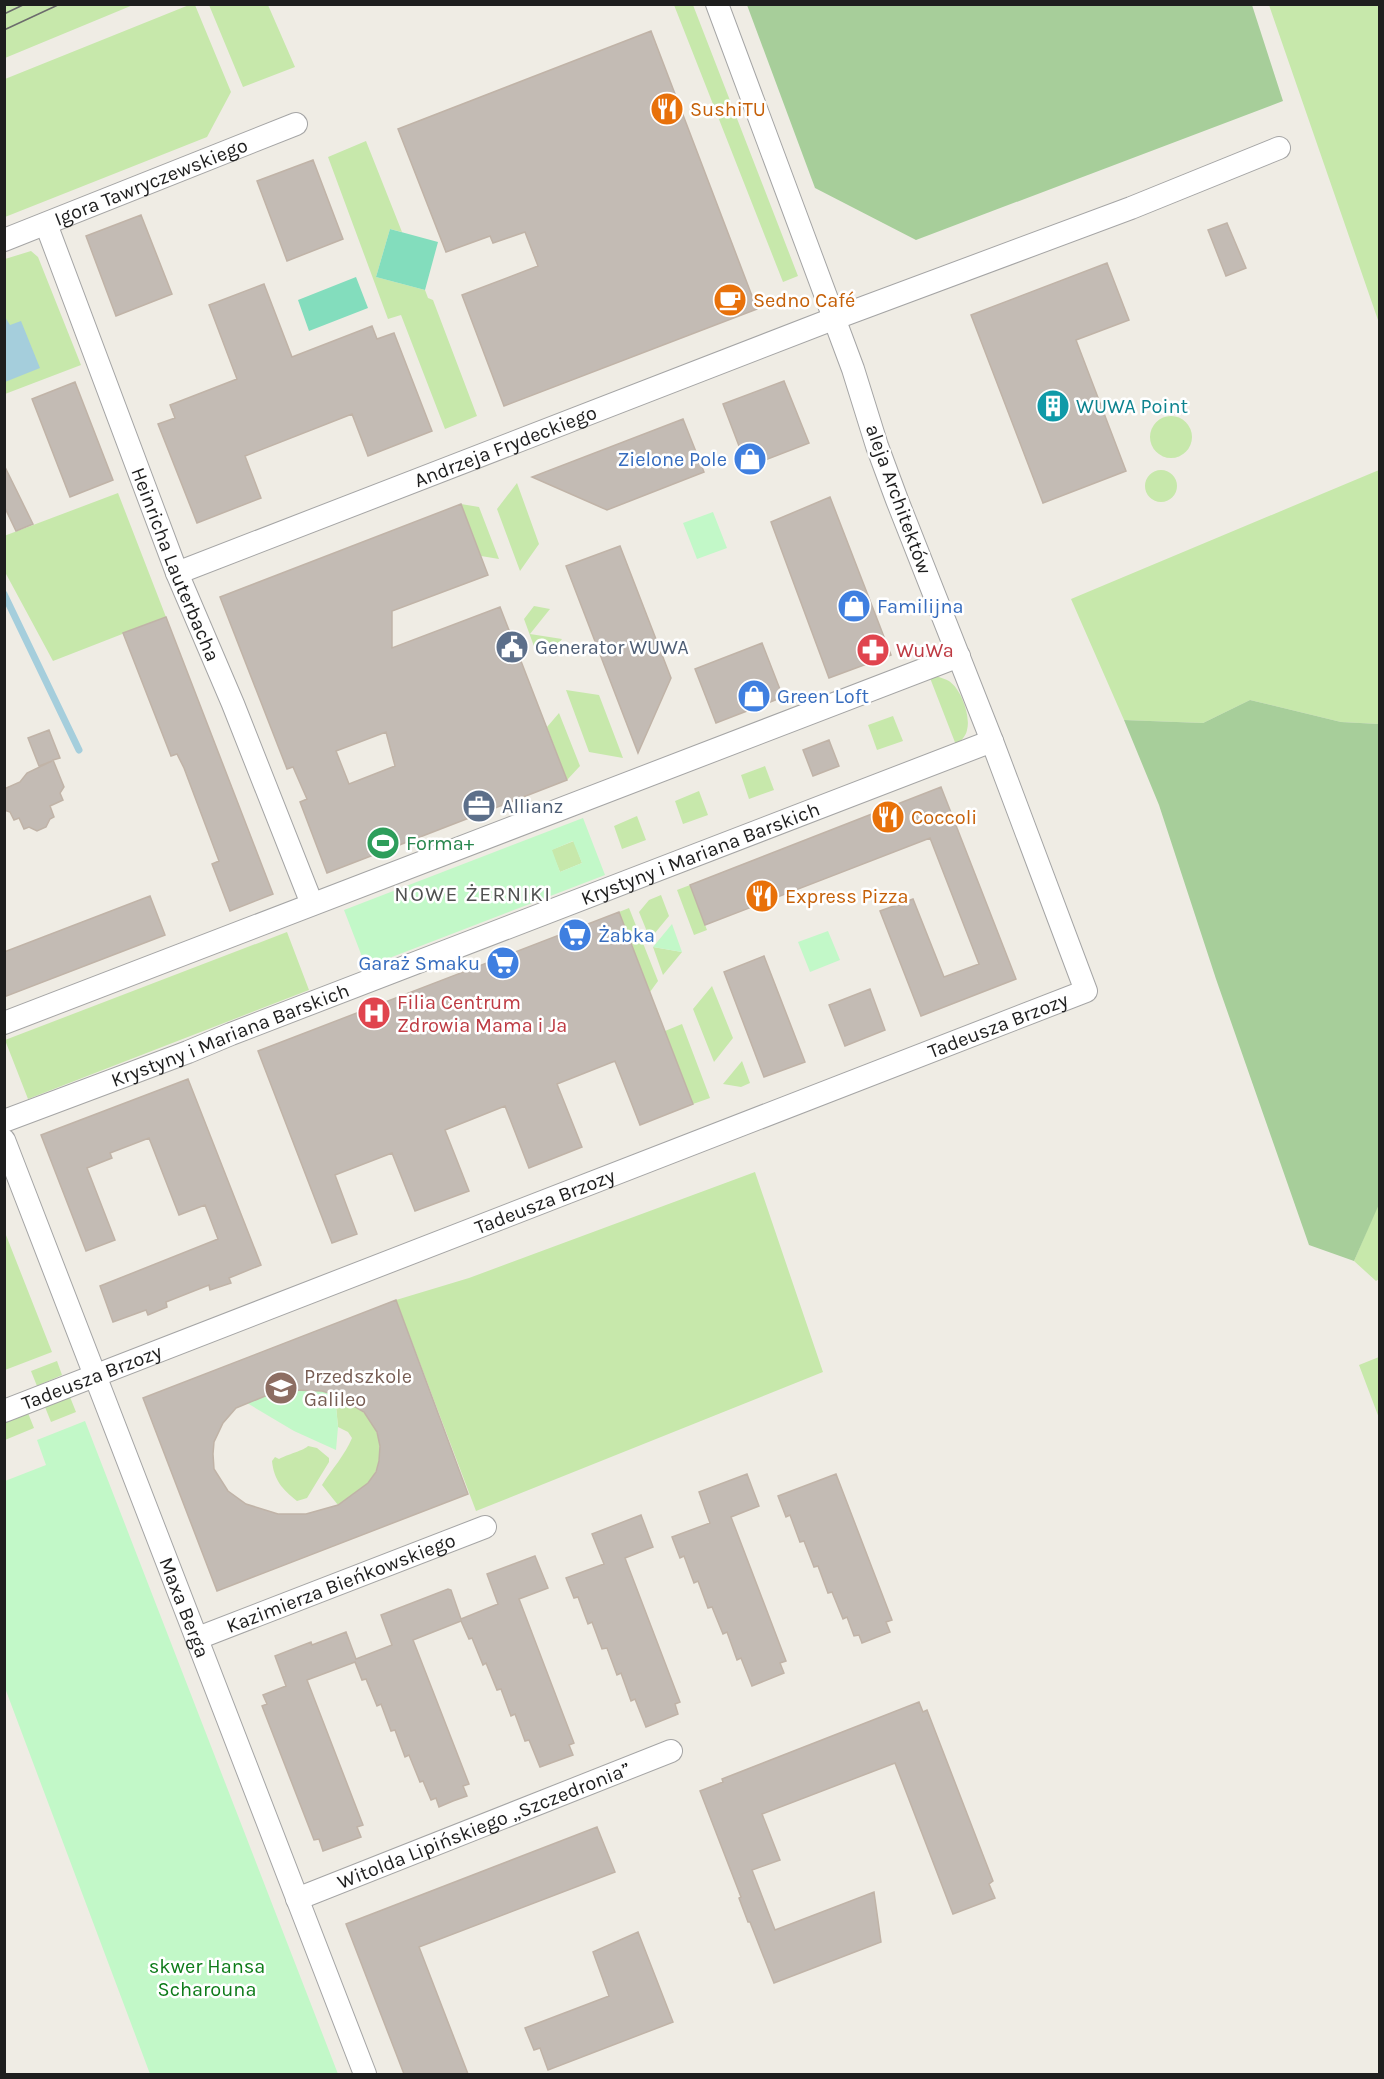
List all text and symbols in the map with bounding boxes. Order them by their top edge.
restaurant icon: SushiTU [649,91,685,127]
place label: SushiTU [690,98,766,121]
street label: Igora Tawryczewskiego [51,133,251,231]
cafe icon: Sedno Café [712,282,748,318]
place label: Sedno Café [753,289,855,312]
building icon: WUWA Point [1035,388,1071,424]
place label: WUWA Point [1076,395,1188,418]
street label: Andrzeja Frydeckiego [411,401,600,492]
street label: aleja Architektów [861,421,937,578]
shop icon: Zielone Pole [732,441,768,477]
place label: Zielone Pole [617,448,727,471]
street label: Heinricha Lauterbacha [126,464,224,665]
shop icon: Familijna [836,588,872,624]
place label: Familijna [877,595,964,618]
public building icon: Generator WUWA [494,629,530,665]
pharmacy icon: WuWa [855,632,891,668]
place label: Generator WUWA [535,636,689,659]
place label: WuWa [896,639,954,662]
shop icon: Green Loft [736,678,772,714]
place label: Green Loft [777,685,870,708]
office icon: Allianz [461,788,497,824]
place label: Allianz [502,795,563,818]
street label: Krystyny i Mariana Barskich [578,797,823,910]
restaurant icon: Coccoli [870,799,906,835]
place label: Coccoli [911,806,977,829]
sports icon: Forma+ [365,825,401,861]
place label: Forma+ [406,832,475,855]
restaurant icon: Express Pizza [744,878,780,914]
district label: NOWE ŻERNIKI [394,882,552,906]
place label: Express Pizza [785,885,908,908]
supermarket icon: Żabka [557,917,593,953]
place label: Żabka [598,924,655,947]
supermarket icon: Garaż Smaku [485,945,521,981]
place label: Garaż Smaku [358,952,480,975]
street label: Krystyny i Mariana Barskich [108,979,353,1092]
street label: Tadeusza Brzozy [925,988,1071,1063]
place label: Filia Centrum Zdrowia Mama i Ja [397,991,567,1037]
hospital icon: Filia Centrum Zdrowia Mama i Ja [356,995,392,1031]
street label: Tadeusza Brzozy [472,1164,618,1239]
street label: Tadeusza Brzozy [19,1340,165,1415]
place label: Przedszkole Galileo [304,1365,412,1411]
school or university icon: Przedszkole Galileo [263,1370,299,1406]
street label: Kazimierza Bieńkowskiego [223,1529,459,1638]
street label: Maxa Berga [154,1554,214,1661]
street label: Witolda Lipińskiego „Szczedronia” [334,1757,634,1894]
park label: skwer Hansa Scharouna [149,1955,265,2001]

